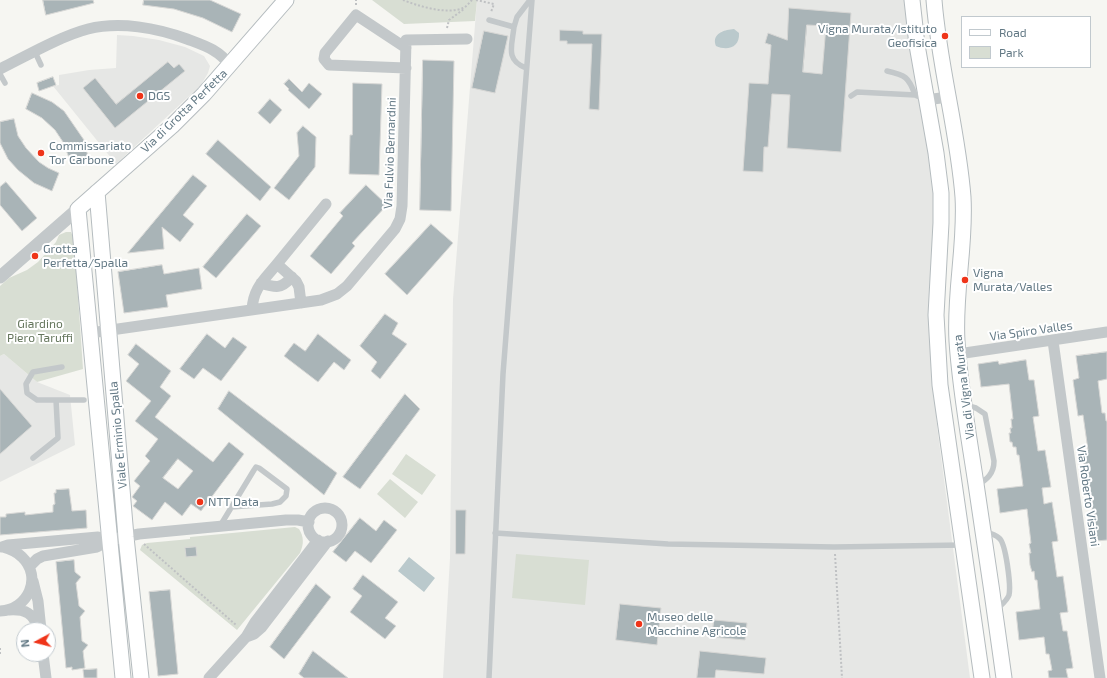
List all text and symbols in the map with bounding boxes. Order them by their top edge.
legend [961,16,1091,68]
place label: Vigna Murata/Istituto Geofisica [818,22,937,50]
text: Road [999,25,1027,39]
marker: Vigna Murata/Istituto Geofisica [940,31,950,41]
text: Park [999,45,1024,59]
street label: Via di Grotta Perfetta [138,66,230,156]
place label: DGS [148,89,170,103]
marker: DGS [135,91,145,101]
street label: Via Fulvio Bernardini [381,97,399,209]
place label: Commissariato Tor Carbone [49,139,131,167]
marker: Commissariato Tor Carbone [36,148,46,158]
place label: Grotta Perfetta/Spalla [43,242,128,270]
marker: Grotta Perfetta/Spalla [30,251,40,261]
place label: Vigna Murata/Valles [973,266,1052,294]
marker: Vigna Murata/Valles [960,275,970,285]
park label: Giardino Piero Taruffi [7,317,73,345]
street label: Via Spiro Valles [989,318,1073,344]
street label: Via di Vigna Murata [950,334,978,440]
street label: Viale Erminio Spalla [106,381,130,489]
street label: Via Roberto Visiani [1074,445,1102,547]
place label: NTT Data [208,495,259,509]
marker: NTT Data [195,497,205,507]
place label: Museo delle Macchine Agricole [647,610,746,638]
marker: Museo delle Macchine Agricole [634,619,644,629]
north arrow [16,622,56,662]
text: N [18,639,32,648]

